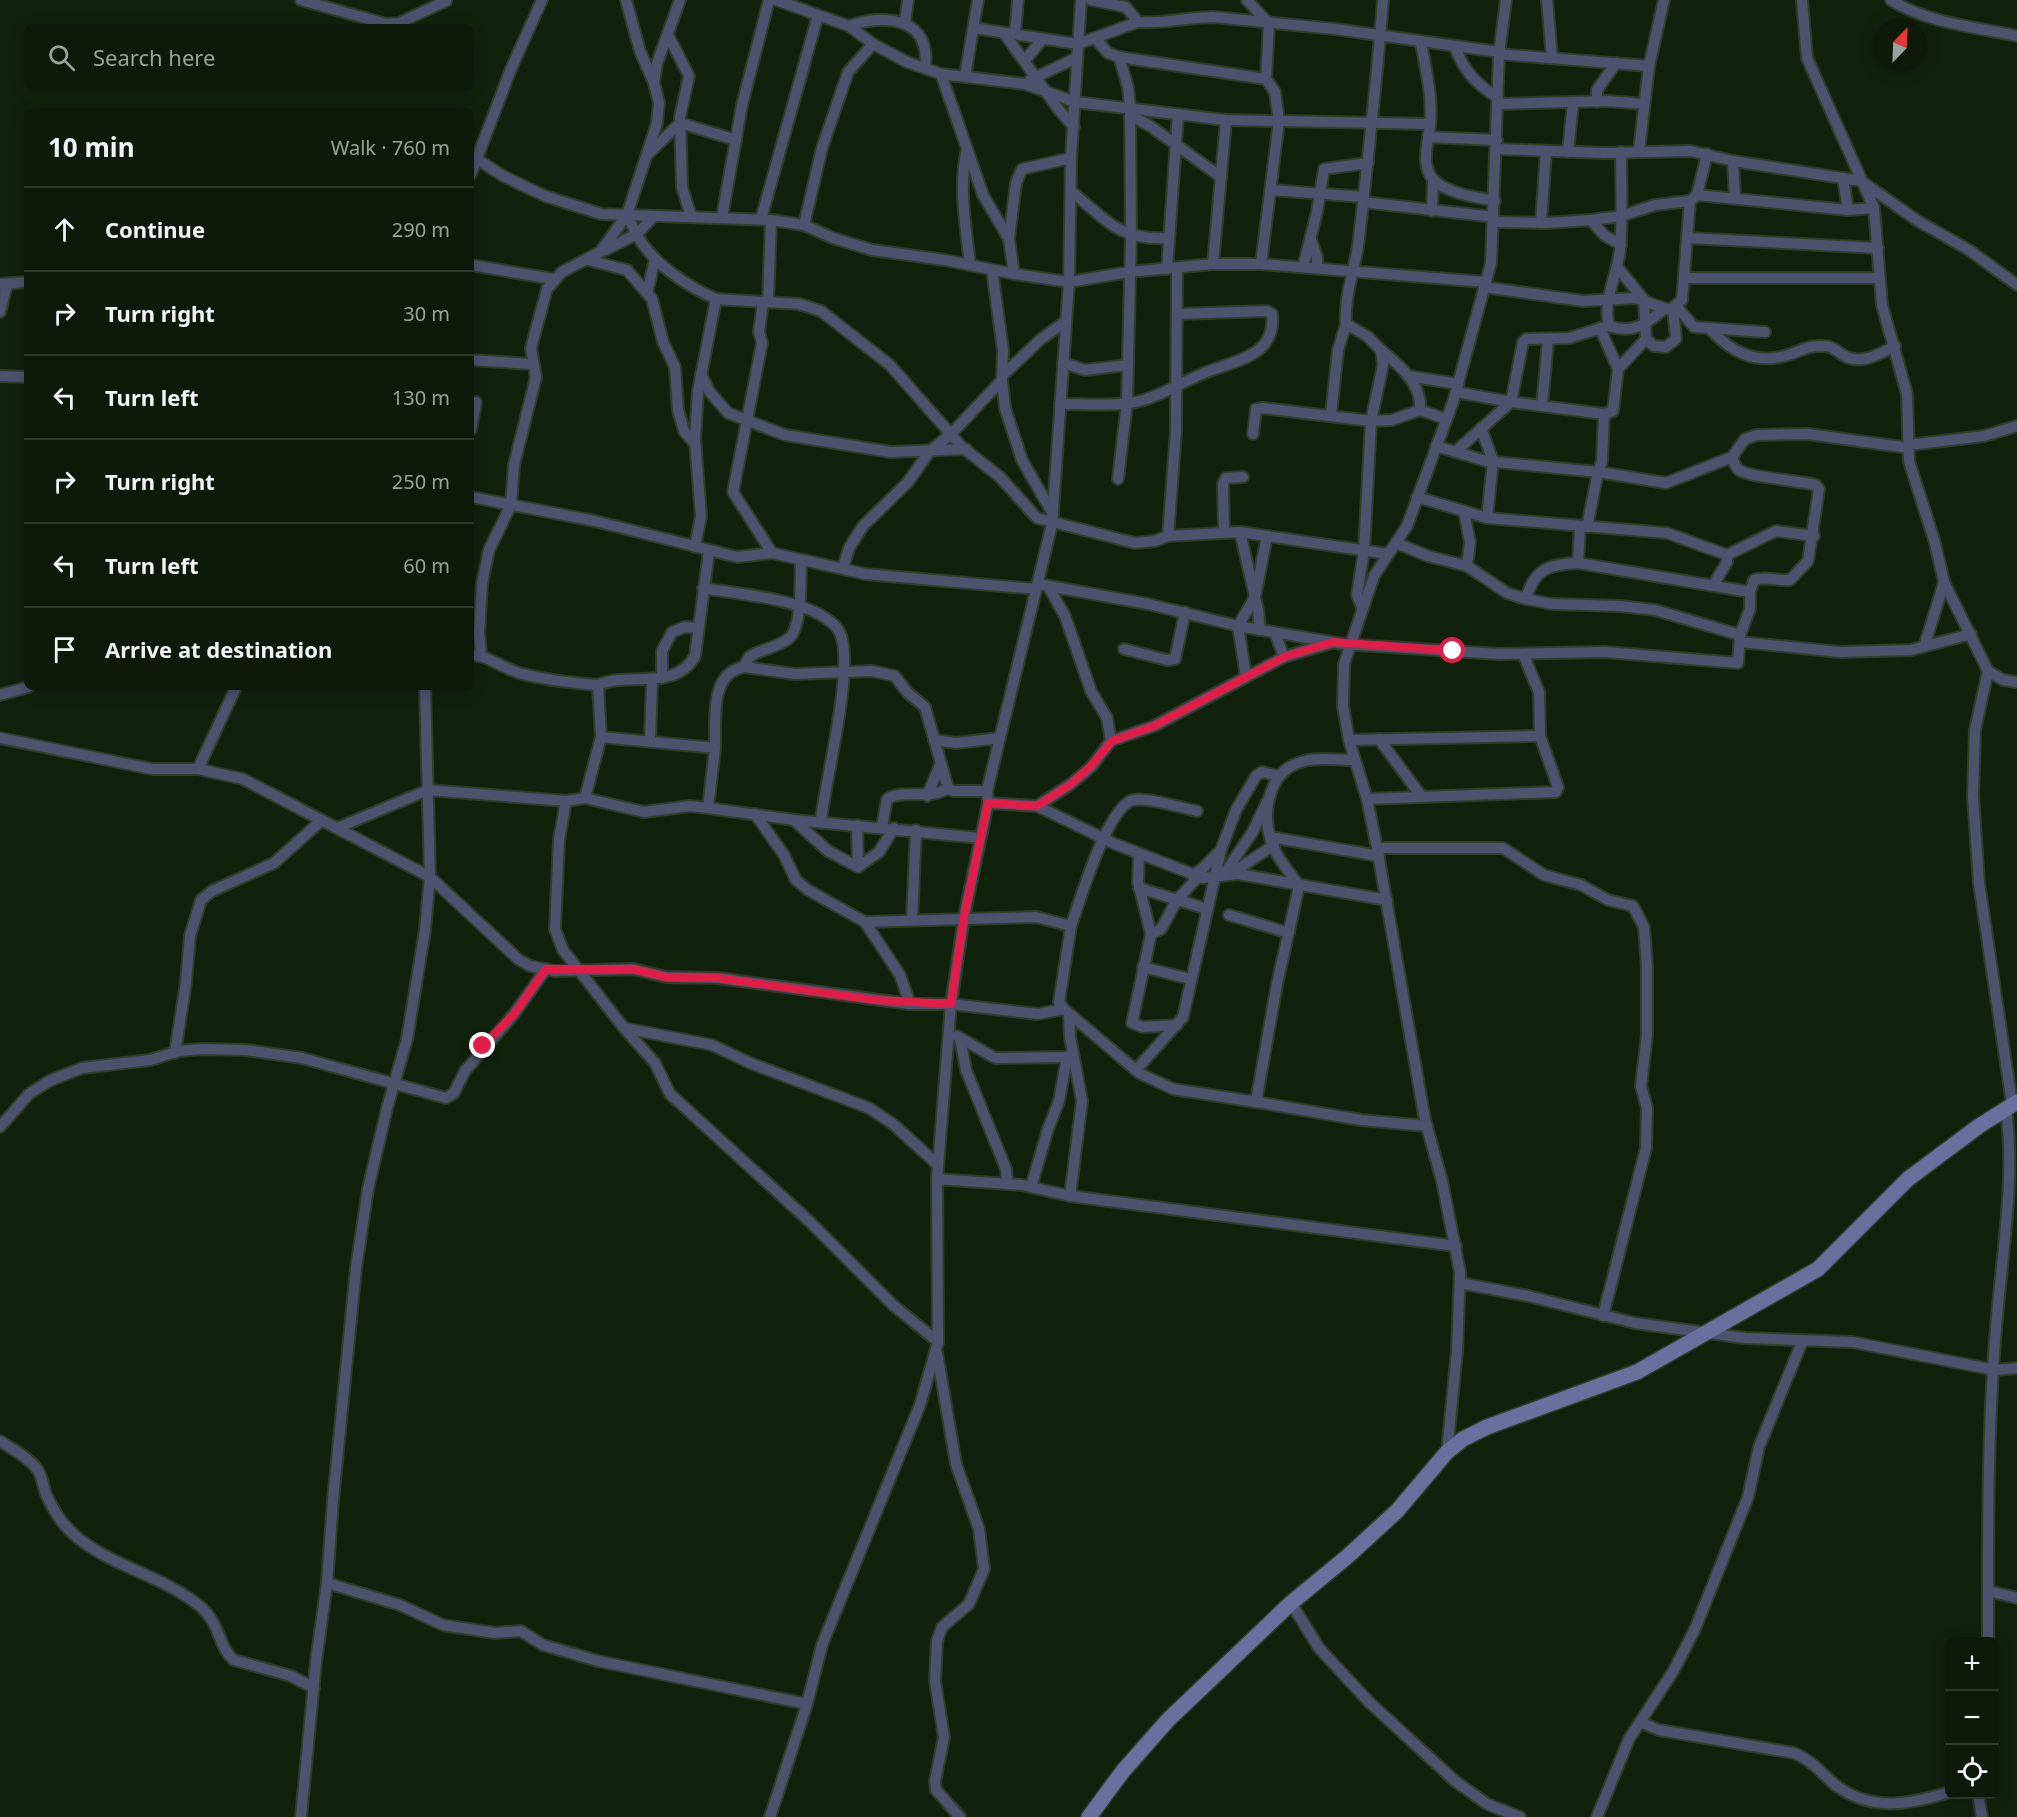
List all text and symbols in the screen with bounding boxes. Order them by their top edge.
north arrow [1873,18,1927,72]
search box [24,24,474,90]
icon: search [45,41,78,74]
text: Search here [93,42,215,72]
text: 10 min [48,129,135,165]
text: Walk · 760 m [331,134,450,161]
icon: ahead [48,213,81,246]
text: Continue [105,214,205,244]
text: 290 m [392,216,450,243]
icon: right [48,297,81,330]
text: Turn right [105,298,215,328]
text: 30 m [403,300,450,327]
icon: left [48,381,81,414]
text: Turn left [105,382,199,412]
text: 130 m [392,384,450,411]
icon: right [48,465,81,498]
text: Turn right [105,466,215,496]
text: 250 m [392,468,450,495]
icon: left [48,549,81,582]
text: Turn left [105,550,199,580]
text: 60 m [403,552,450,579]
icon: arrive [48,633,81,666]
text: Arrive at destination [105,634,332,664]
route start [1439,637,1465,663]
route end [469,1032,495,1058]
map controls [1945,1637,1999,1799]
button: + [1945,1637,1999,1691]
button: − [1945,1691,1999,1745]
button: locate [1945,1745,1999,1799]

